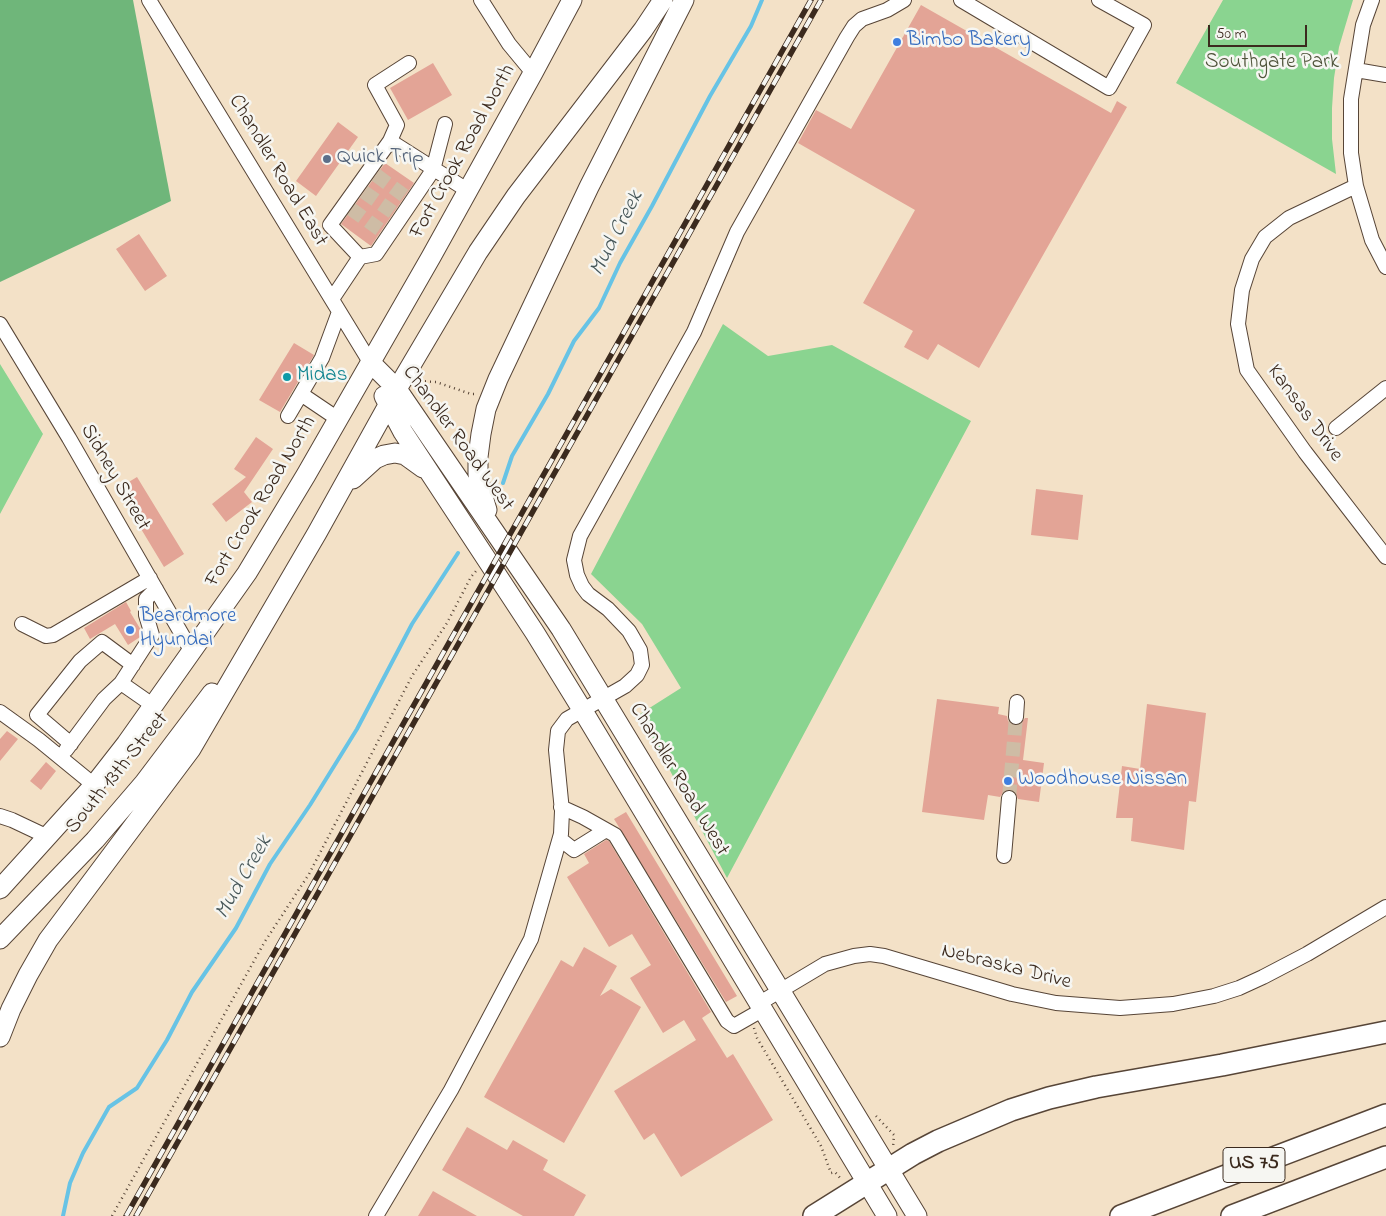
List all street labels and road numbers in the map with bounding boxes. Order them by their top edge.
street label: Fort Crook Road North [406,61,522,243]
street label: Chandler Road East [222,91,332,251]
street label: Chandler Road West [396,361,518,517]
street label: Kansas Drive [1260,361,1348,467]
street label: Fort Crook Road North [201,412,323,592]
street label: Sidney Street [73,420,155,536]
street label: Chandler Road West [622,699,734,861]
street label: South 13th Street [61,708,175,840]
street label: Nebraska Drive [939,940,1073,996]
road number: US 75 [1223,1148,1285,1182]

